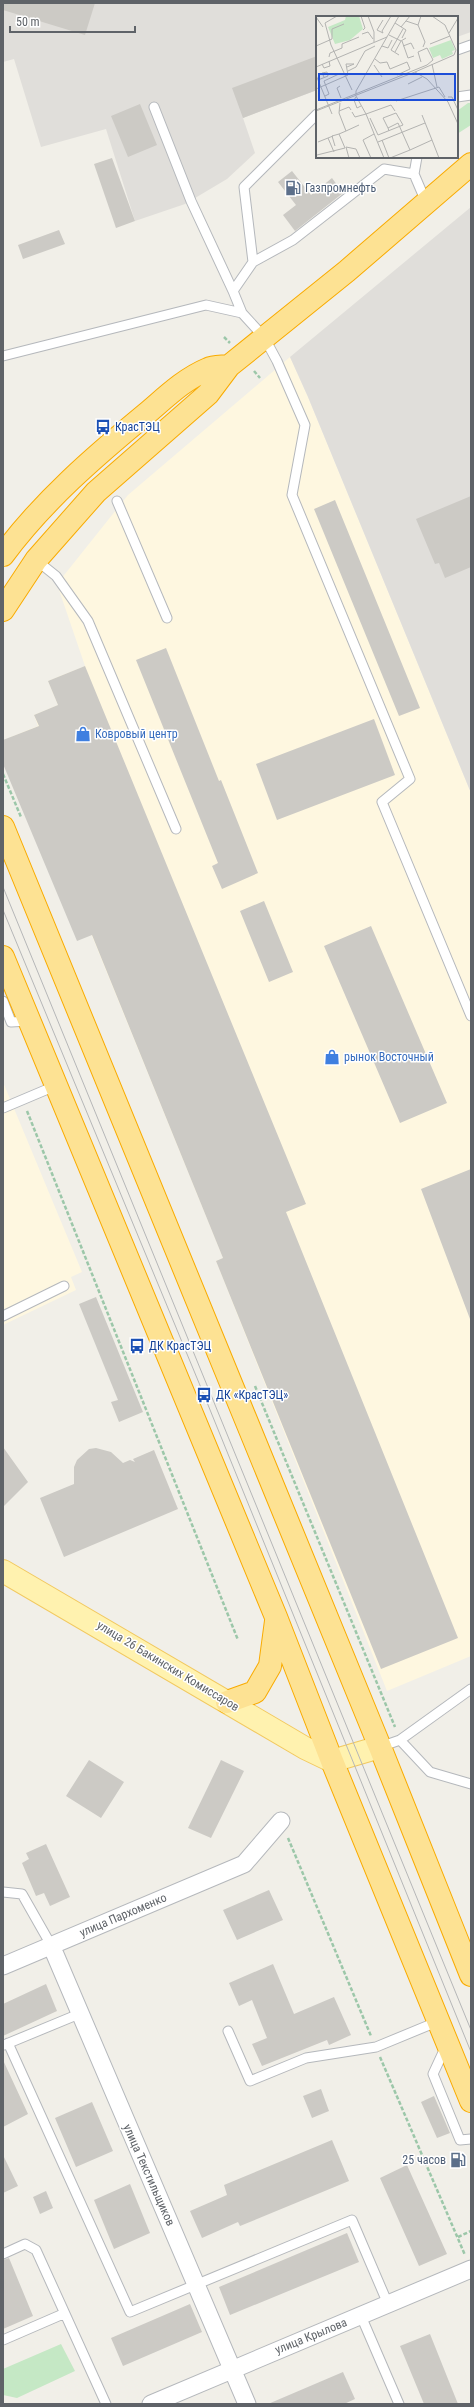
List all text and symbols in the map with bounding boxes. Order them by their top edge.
scale bar [10,8,135,34]
text: 50 m [16,15,40,29]
inset map [316,16,458,158]
fuel station icon: Газпромнефть [284,179,302,197]
place label: Газпромнефть [305,181,376,195]
bus stop icon: КрасТЭЦ [94,418,112,436]
place label: КрасТЭЦ [115,420,160,434]
shop icon: Ковровый центр [74,725,92,743]
place label: Ковровый центр [95,727,178,741]
shop icon: рынок Восточный [323,1048,341,1066]
place label: рынок Восточный [344,1050,434,1064]
bus stop icon: ДК КрасТЭЦ [128,1337,146,1355]
place label: ДК КрасТЭЦ [149,1339,212,1353]
bus stop icon: ДК «КрасТЭЦ» [195,1386,213,1404]
place label: ДК «КрасТЭЦ» [216,1388,288,1402]
street label: улица 26 Бакинских Комиссаров [94,1618,242,1714]
street label: улица Пархоменко [77,1890,169,1940]
street label: улица Текстильщиков [120,2122,178,2228]
fuel station icon: 25 часов [449,2151,467,2169]
place label: 25 часов [402,2153,446,2167]
street label: улица Крылова [273,2315,349,2357]

